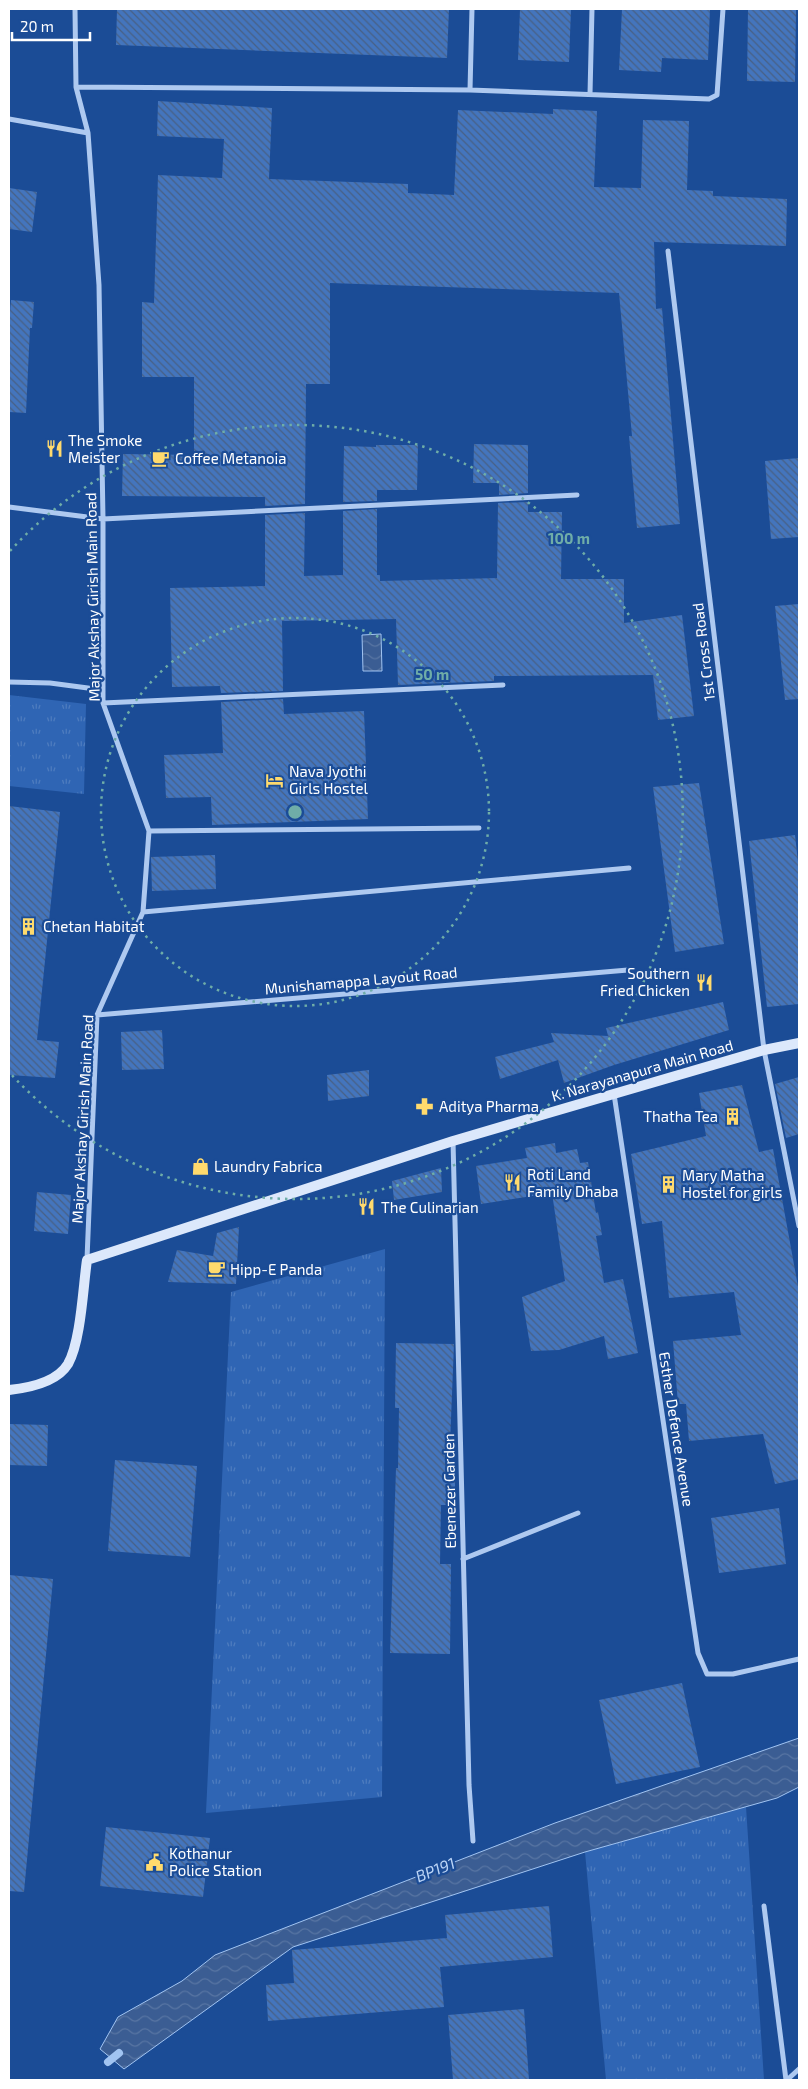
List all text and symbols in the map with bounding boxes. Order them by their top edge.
scale bar [12,10,90,42]
text: 20 m [20,17,54,35]
place label: The Smoke Meister [68,431,142,466]
restaurant icon: The Smoke Meister [44,439,64,459]
cafe icon: Coffee Metanoia [151,448,171,468]
place label: Coffee Metanoia [175,449,286,467]
street label: Major Akshay Girish Main Road [81,492,104,702]
text: 100 m [548,529,590,547]
street label: 1st Cross Road [688,602,718,702]
text: 50 m [415,665,449,683]
place label: Nava Jyothi Girls Hostel [289,762,369,797]
hotel icon: Nava Jyothi Girls Hostel [265,770,285,790]
centre of rings [286,803,304,821]
building icon: Chetan Habitat [19,916,39,936]
place label: Chetan Habitat [43,917,145,935]
street label: Munishamappa Layout Road [264,963,458,997]
place label: Southern Fried Chicken [600,964,690,999]
restaurant icon: Southern Fried Chicken [694,972,714,992]
street label: Major Akshay Girish Main Road [68,1014,97,1224]
street label: K. Narayanapura Main Road [549,1035,735,1105]
pharmacy icon: Aditya Pharma [415,1096,435,1116]
place label: Aditya Pharma [439,1097,539,1115]
building icon: Thatha Tea [722,1106,742,1126]
place label: Thatha Tea [643,1107,718,1125]
shop icon: Laundry Fabrica [190,1156,210,1176]
place label: Laundry Fabrica [214,1157,323,1175]
place label: Roti Land Family Dhaba [527,1165,619,1200]
place label: Mary Matha Hostel for girls [682,1166,782,1201]
restaurant icon: Roti Land Family Dhaba [503,1173,523,1193]
building icon: Mary Matha Hostel for girls [658,1174,678,1194]
restaurant icon: The Culinarian [357,1197,377,1217]
place label: The Culinarian [381,1198,479,1216]
cafe icon: Hipp-E Panda [206,1259,226,1279]
place label: Hipp-E Panda [230,1260,322,1278]
street label: Esther Defence Avenue [656,1350,698,1508]
street label: Ebenezer Garden [439,1433,459,1549]
place label: Kothanur Police Station [169,1844,262,1879]
public building icon: Kothanur Police Station [145,1852,165,1872]
water label: BP191 [412,1853,458,1885]

